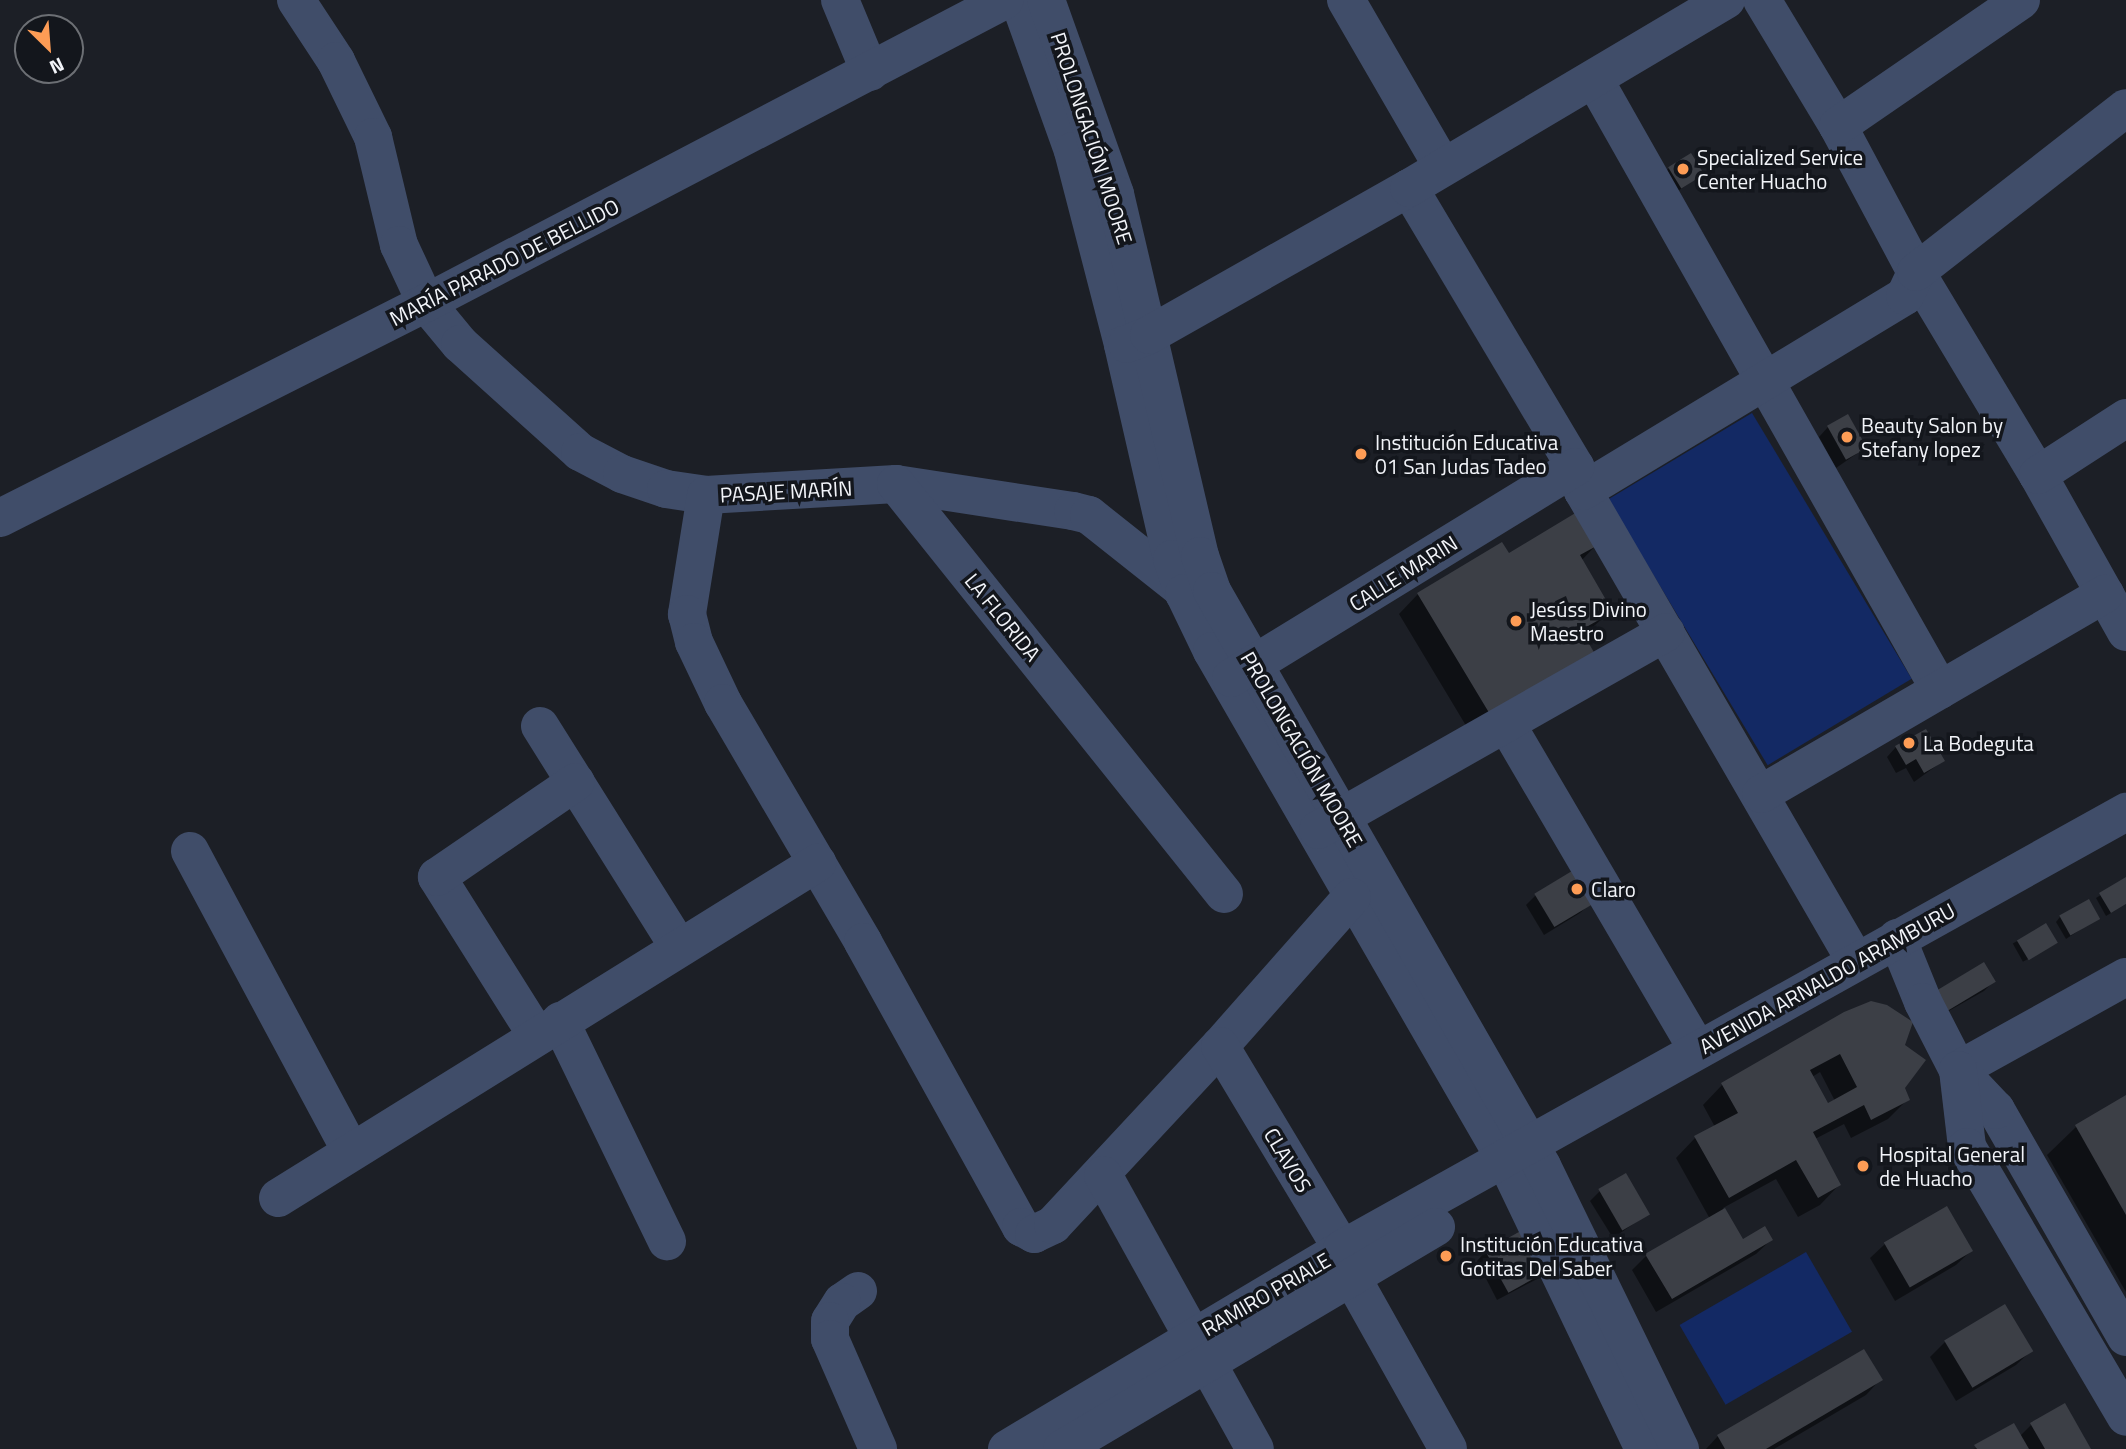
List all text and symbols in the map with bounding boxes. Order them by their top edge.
north arrow [14,14,84,84]
street label: PROLONGACIÓN MOORE [1046,29,1138,247]
text: N [45,51,69,83]
place label: Specialized Service Center Huacho [1697,144,1863,194]
marker: Specialized Service Center Huacho [1675,161,1691,177]
street label: MARÍA PARADO DE BELLIDO [385,193,623,331]
place label: Beauty Salon by Stefany lopez [1861,412,2003,462]
place label: Institución Educativa 01 San Judas Tadeo [1375,429,1558,479]
marker: Beauty Salon by Stefany lopez [1839,429,1855,445]
marker: Institución Educativa 01 San Judas Tadeo [1353,446,1369,462]
street label: PASAJE MARÍN [719,475,853,507]
street label: CALLE MARIN [1344,530,1462,616]
street label: LA FLORIDA [960,568,1046,666]
place label: Jesúss Divino Maestro [1530,596,1647,646]
marker: Jesúss Divino Maestro [1508,613,1524,629]
street label: PROLONGACIÓN MOORE [1236,647,1368,851]
place label: La Bodeguta [1923,730,2034,756]
marker: La Bodeguta [1901,735,1917,751]
place label: Claro [1591,876,1636,902]
marker: Claro [1569,881,1585,897]
street label: AVENIDA ARNALDO ARAMBURU [1695,897,1959,1059]
street label: CLAVOS [1259,1123,1317,1197]
place label: Hospital General de Huacho [1879,1141,2025,1191]
marker: Hospital General de Huacho [1853,1156,1873,1176]
place label: Institución Educativa Gotitas Del Saber [1460,1231,1643,1281]
street label: RAMIRO PRIALE [1197,1247,1335,1341]
marker: Institución Educativa Gotitas Del Saber [1438,1248,1454,1264]

